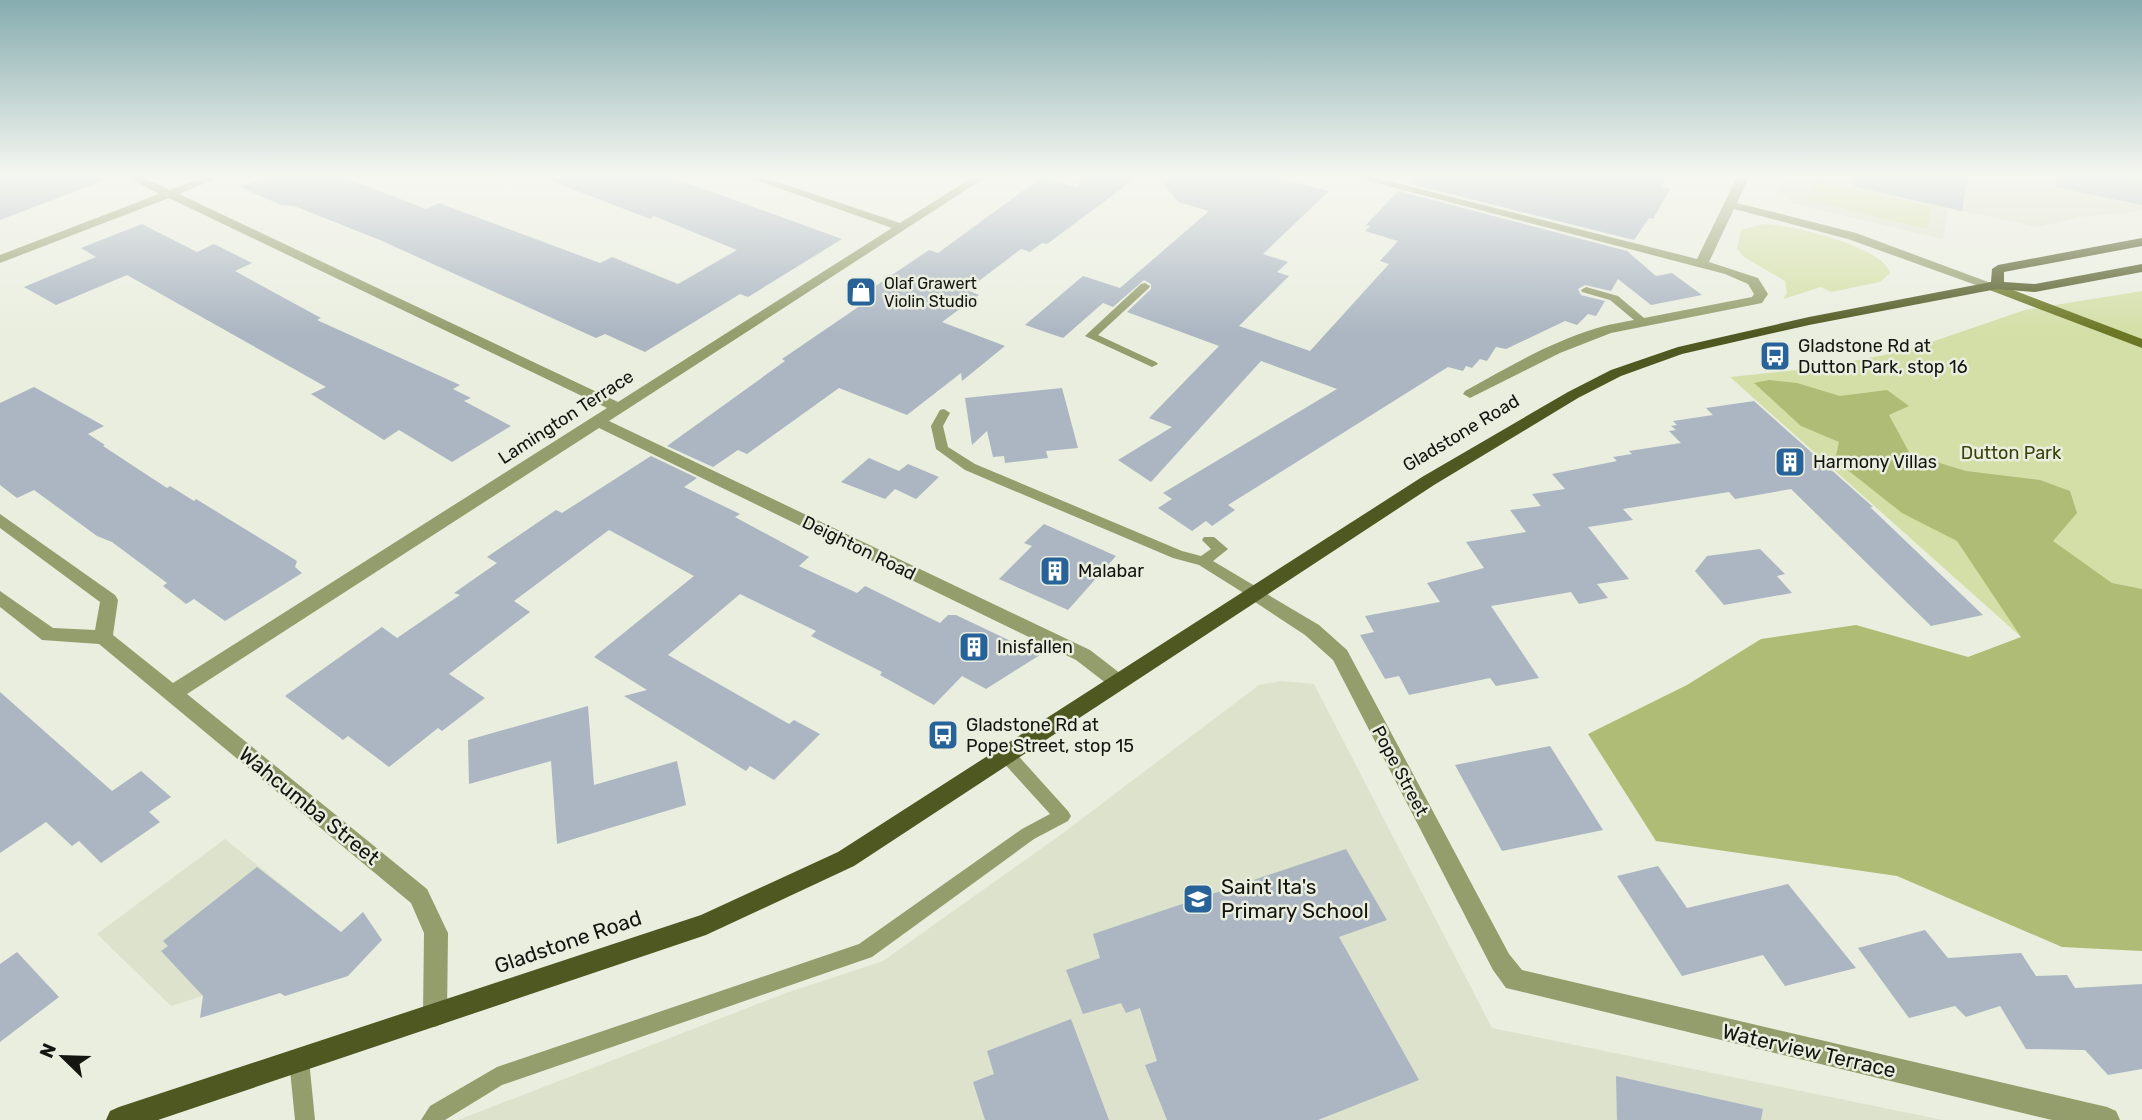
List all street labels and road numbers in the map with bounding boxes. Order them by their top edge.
street label: Lamington Terrace [494,365,638,469]
street label: Gladstone Road [1399,390,1523,476]
street label: Deighton Road [799,511,919,585]
street label: Pope Street [1367,722,1433,820]
street label: Wahcumba Street [234,741,385,870]
street label: Gladstone Road [491,905,645,978]
street label: Waterview Terrace [1720,1018,1898,1083]

